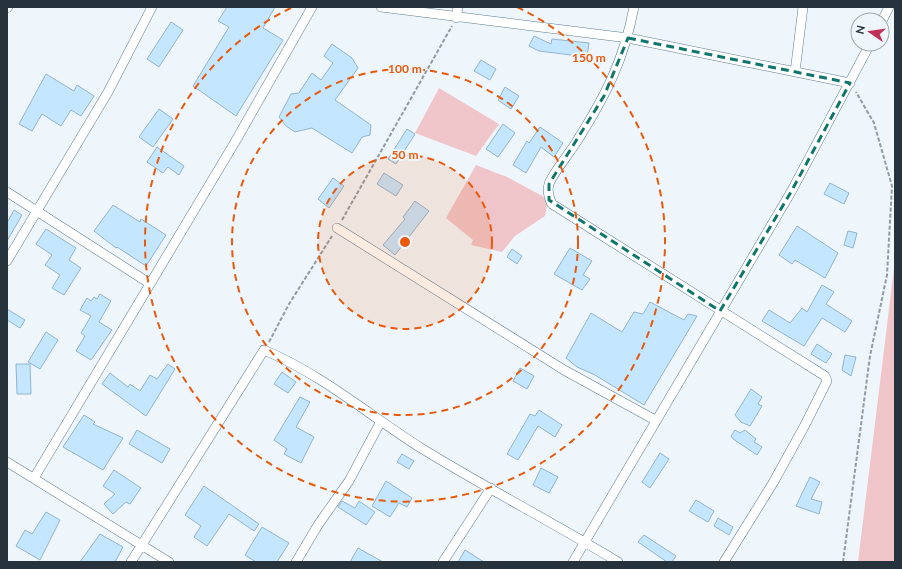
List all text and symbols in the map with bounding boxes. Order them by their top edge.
north arrow [850,12,890,52]
text: N [852,24,867,35]
text: 150 m [572,50,606,65]
text: 100 m [388,61,422,76]
text: 50 m [392,147,418,162]
centre of rings [398,235,412,249]

